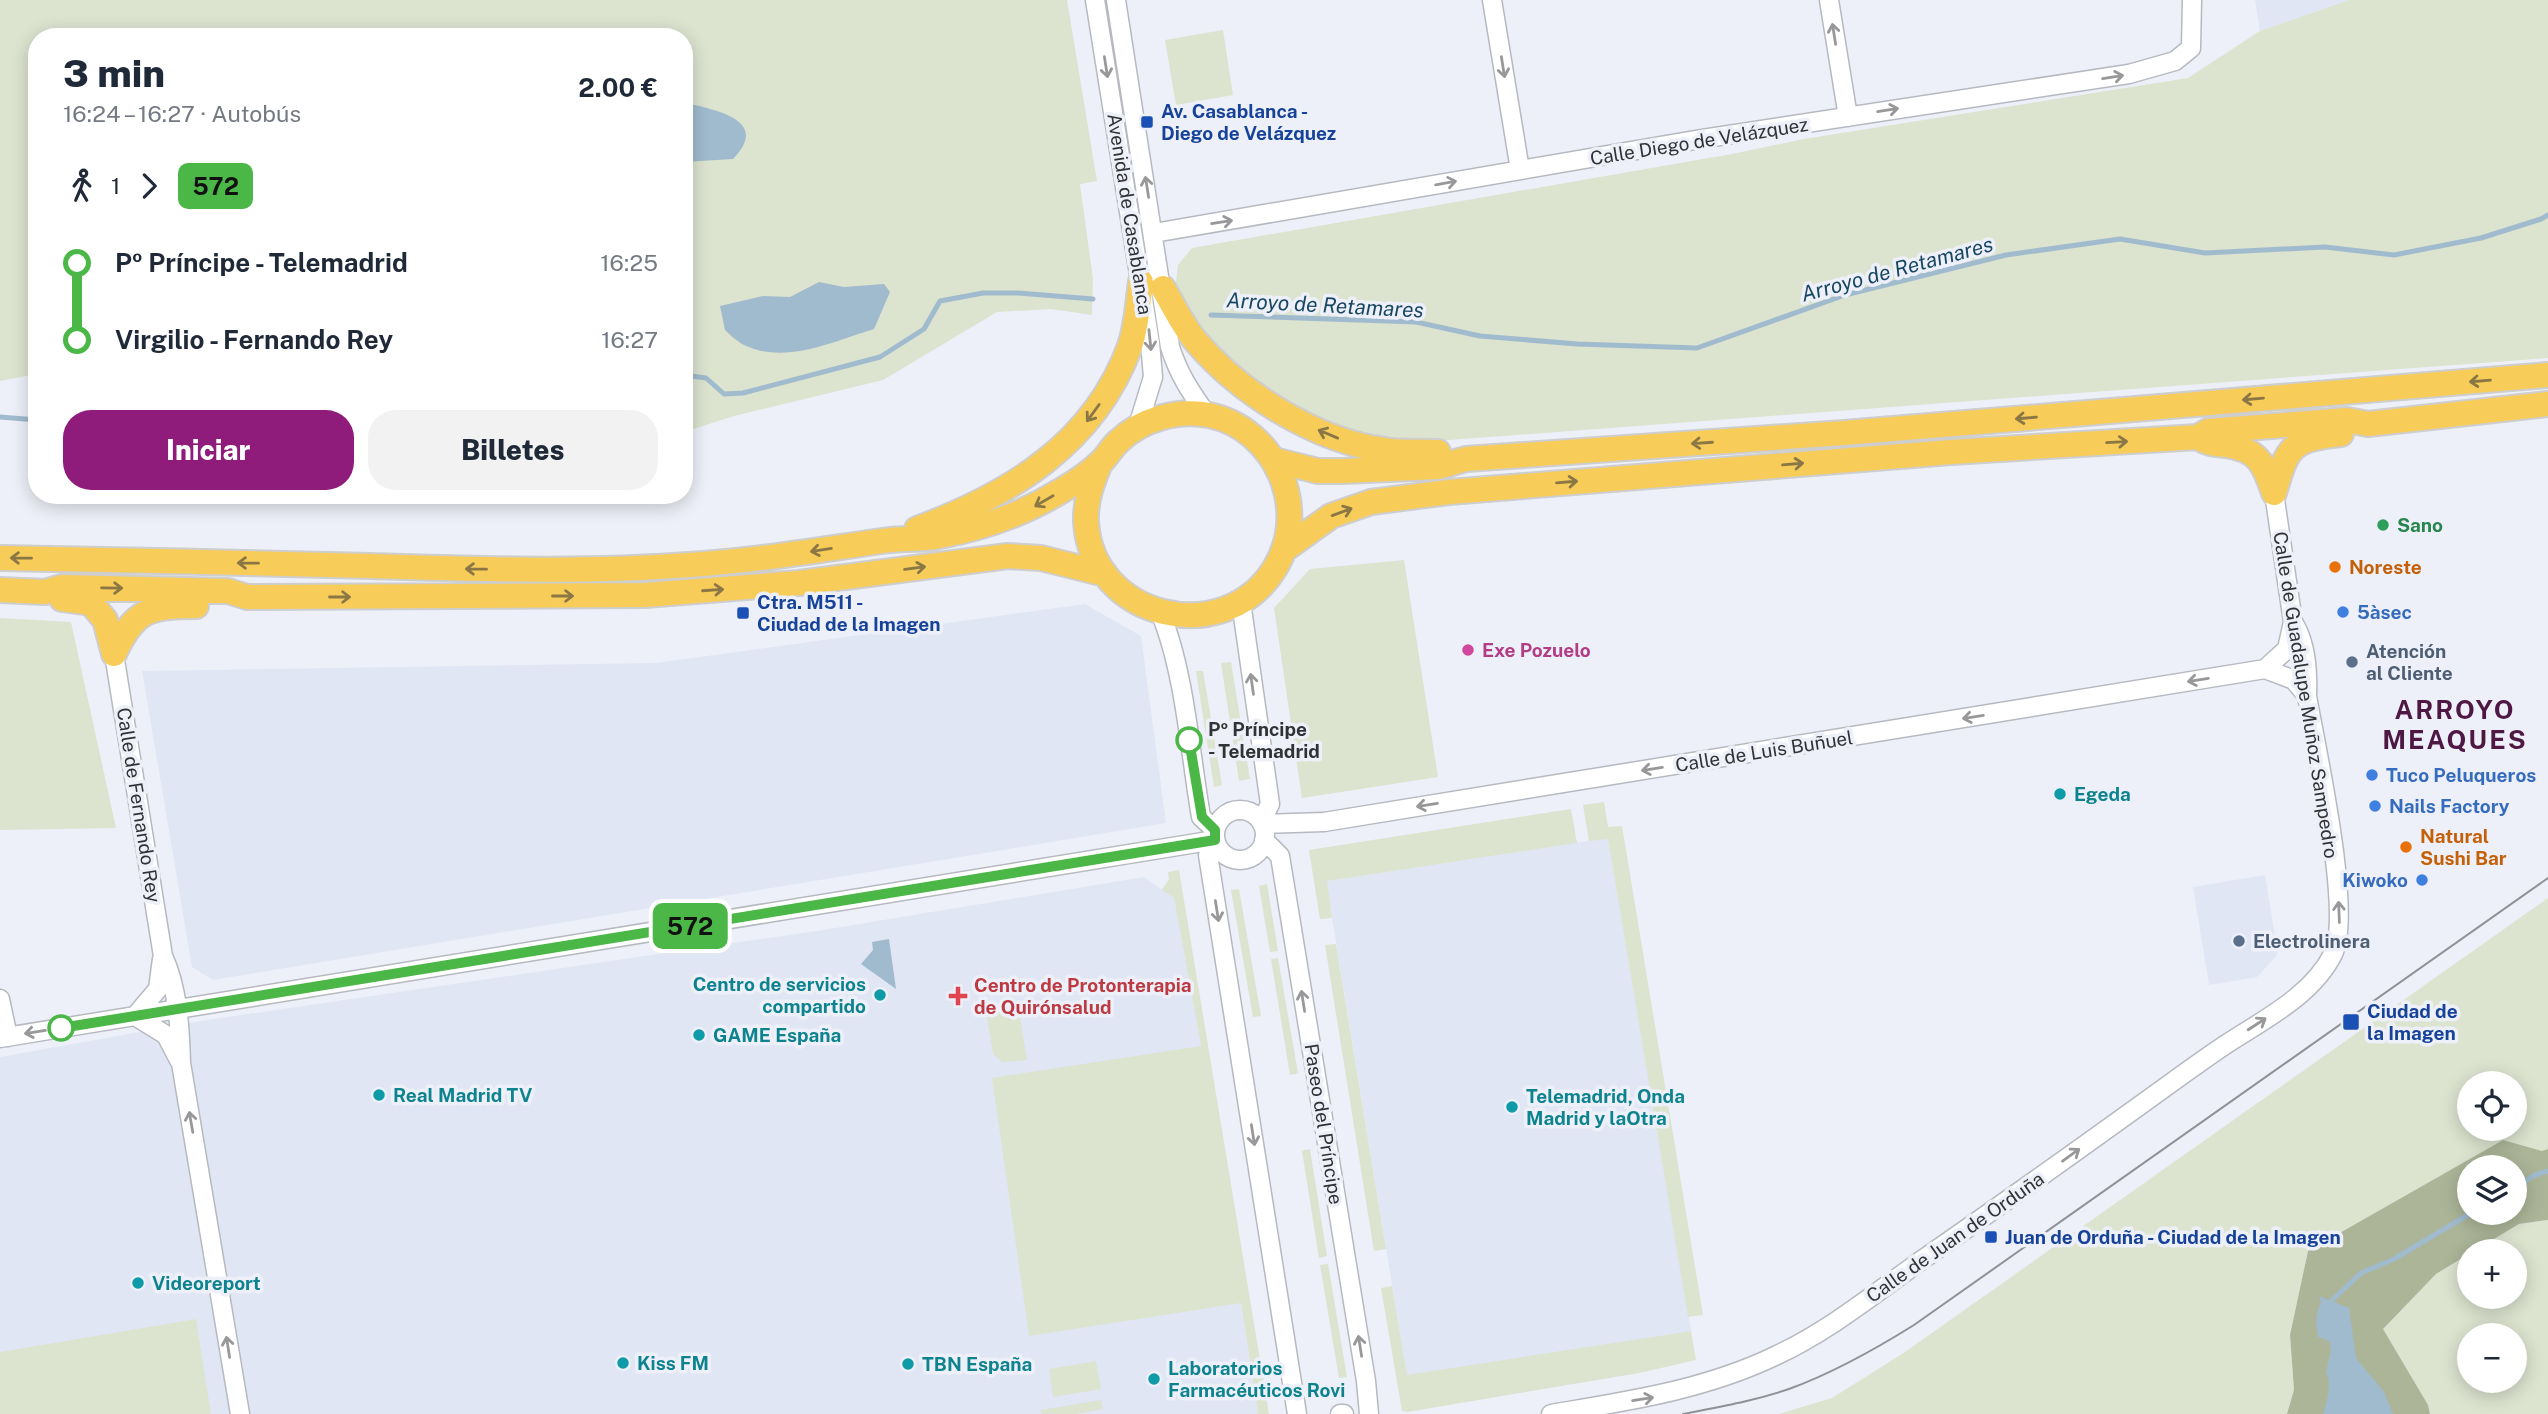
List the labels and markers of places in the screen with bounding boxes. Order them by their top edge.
place label: Av. Casablanca - Diego de Velázquez [1161,100,1336,144]
marker: Av. Casablanca - Diego de Velázquez [1139,114,1155,130]
place label: Sano [2397,514,2443,536]
marker: Sano [2375,517,2391,533]
place label: Noreste [2349,556,2422,578]
marker: Noreste [2327,559,2343,575]
place label: Ctra. M511 - Ciudad de la Imagen [757,591,941,635]
place label: 5àsec [2357,601,2412,623]
marker: 5àsec [2335,604,2351,620]
marker: Ctra. M511 - Ciudad de la Imagen [735,605,751,621]
place label: Exe Pozuelo [1482,639,1591,661]
place label: Atención al Cliente [2366,640,2453,684]
marker: Exe Pozuelo [1460,642,1476,658]
marker: Atención al Cliente [2344,654,2360,670]
place label: Pº Príncipe - Telemadrid [1208,718,1320,762]
marker: Pº Príncipe - Telemadrid [1176,727,1202,753]
place label: Tuco Peluqueros [2386,764,2536,786]
marker: Tuco Peluqueros [2364,767,2380,783]
place label: Egeda [2074,783,2131,805]
marker: Egeda [2052,786,2068,802]
place label: Nails Factory [2389,795,2510,817]
marker: Nails Factory [2367,798,2383,814]
place label: Natural Sushi Bar [2420,825,2507,869]
marker: Natural Sushi Bar [2398,839,2414,855]
place label: Kiwoko [2342,869,2408,891]
marker: Kiwoko [2414,872,2430,888]
place label: Electrolinera [2253,930,2370,952]
marker: Electrolinera [2231,933,2247,949]
place label: Centro de servicios compartido [693,973,866,1017]
place label: Centro de Protonterapia de Quirónsalud [974,974,1192,1018]
marker: Centro de Protonterapia de Quirónsalud [948,986,968,1006]
marker: Centro de servicios compartido [872,987,888,1003]
place label: Ciudad de la Imagen [2367,1000,2458,1044]
marker: Ciudad de la Imagen [2341,1012,2361,1032]
unlabelled marker [48,1015,74,1041]
place label: GAME España [713,1024,841,1046]
marker: GAME España [691,1027,707,1043]
place label: Real Madrid TV [393,1084,532,1106]
place label: Telemadrid, Onda Madrid y laOtra [1526,1085,1685,1129]
marker: Real Madrid TV [371,1087,387,1103]
marker: Telemadrid, Onda Madrid y laOtra [1504,1099,1520,1115]
place label: Juan de Orduña - Ciudad de la Imagen [2005,1226,2341,1248]
marker: Juan de Orduña - Ciudad de la Imagen [1983,1229,1999,1245]
place label: Videoreport [152,1272,261,1294]
marker: Videoreport [130,1275,146,1291]
place label: Kiss FM [637,1352,709,1374]
place label: TBN España [922,1353,1032,1375]
marker: Kiss FM [615,1355,631,1371]
marker: TBN España [900,1356,916,1372]
place label: Laboratorios Farmacéuticos Rovi [1168,1357,1345,1401]
marker: Laboratorios Farmacéuticos Rovi [1146,1371,1162,1387]

